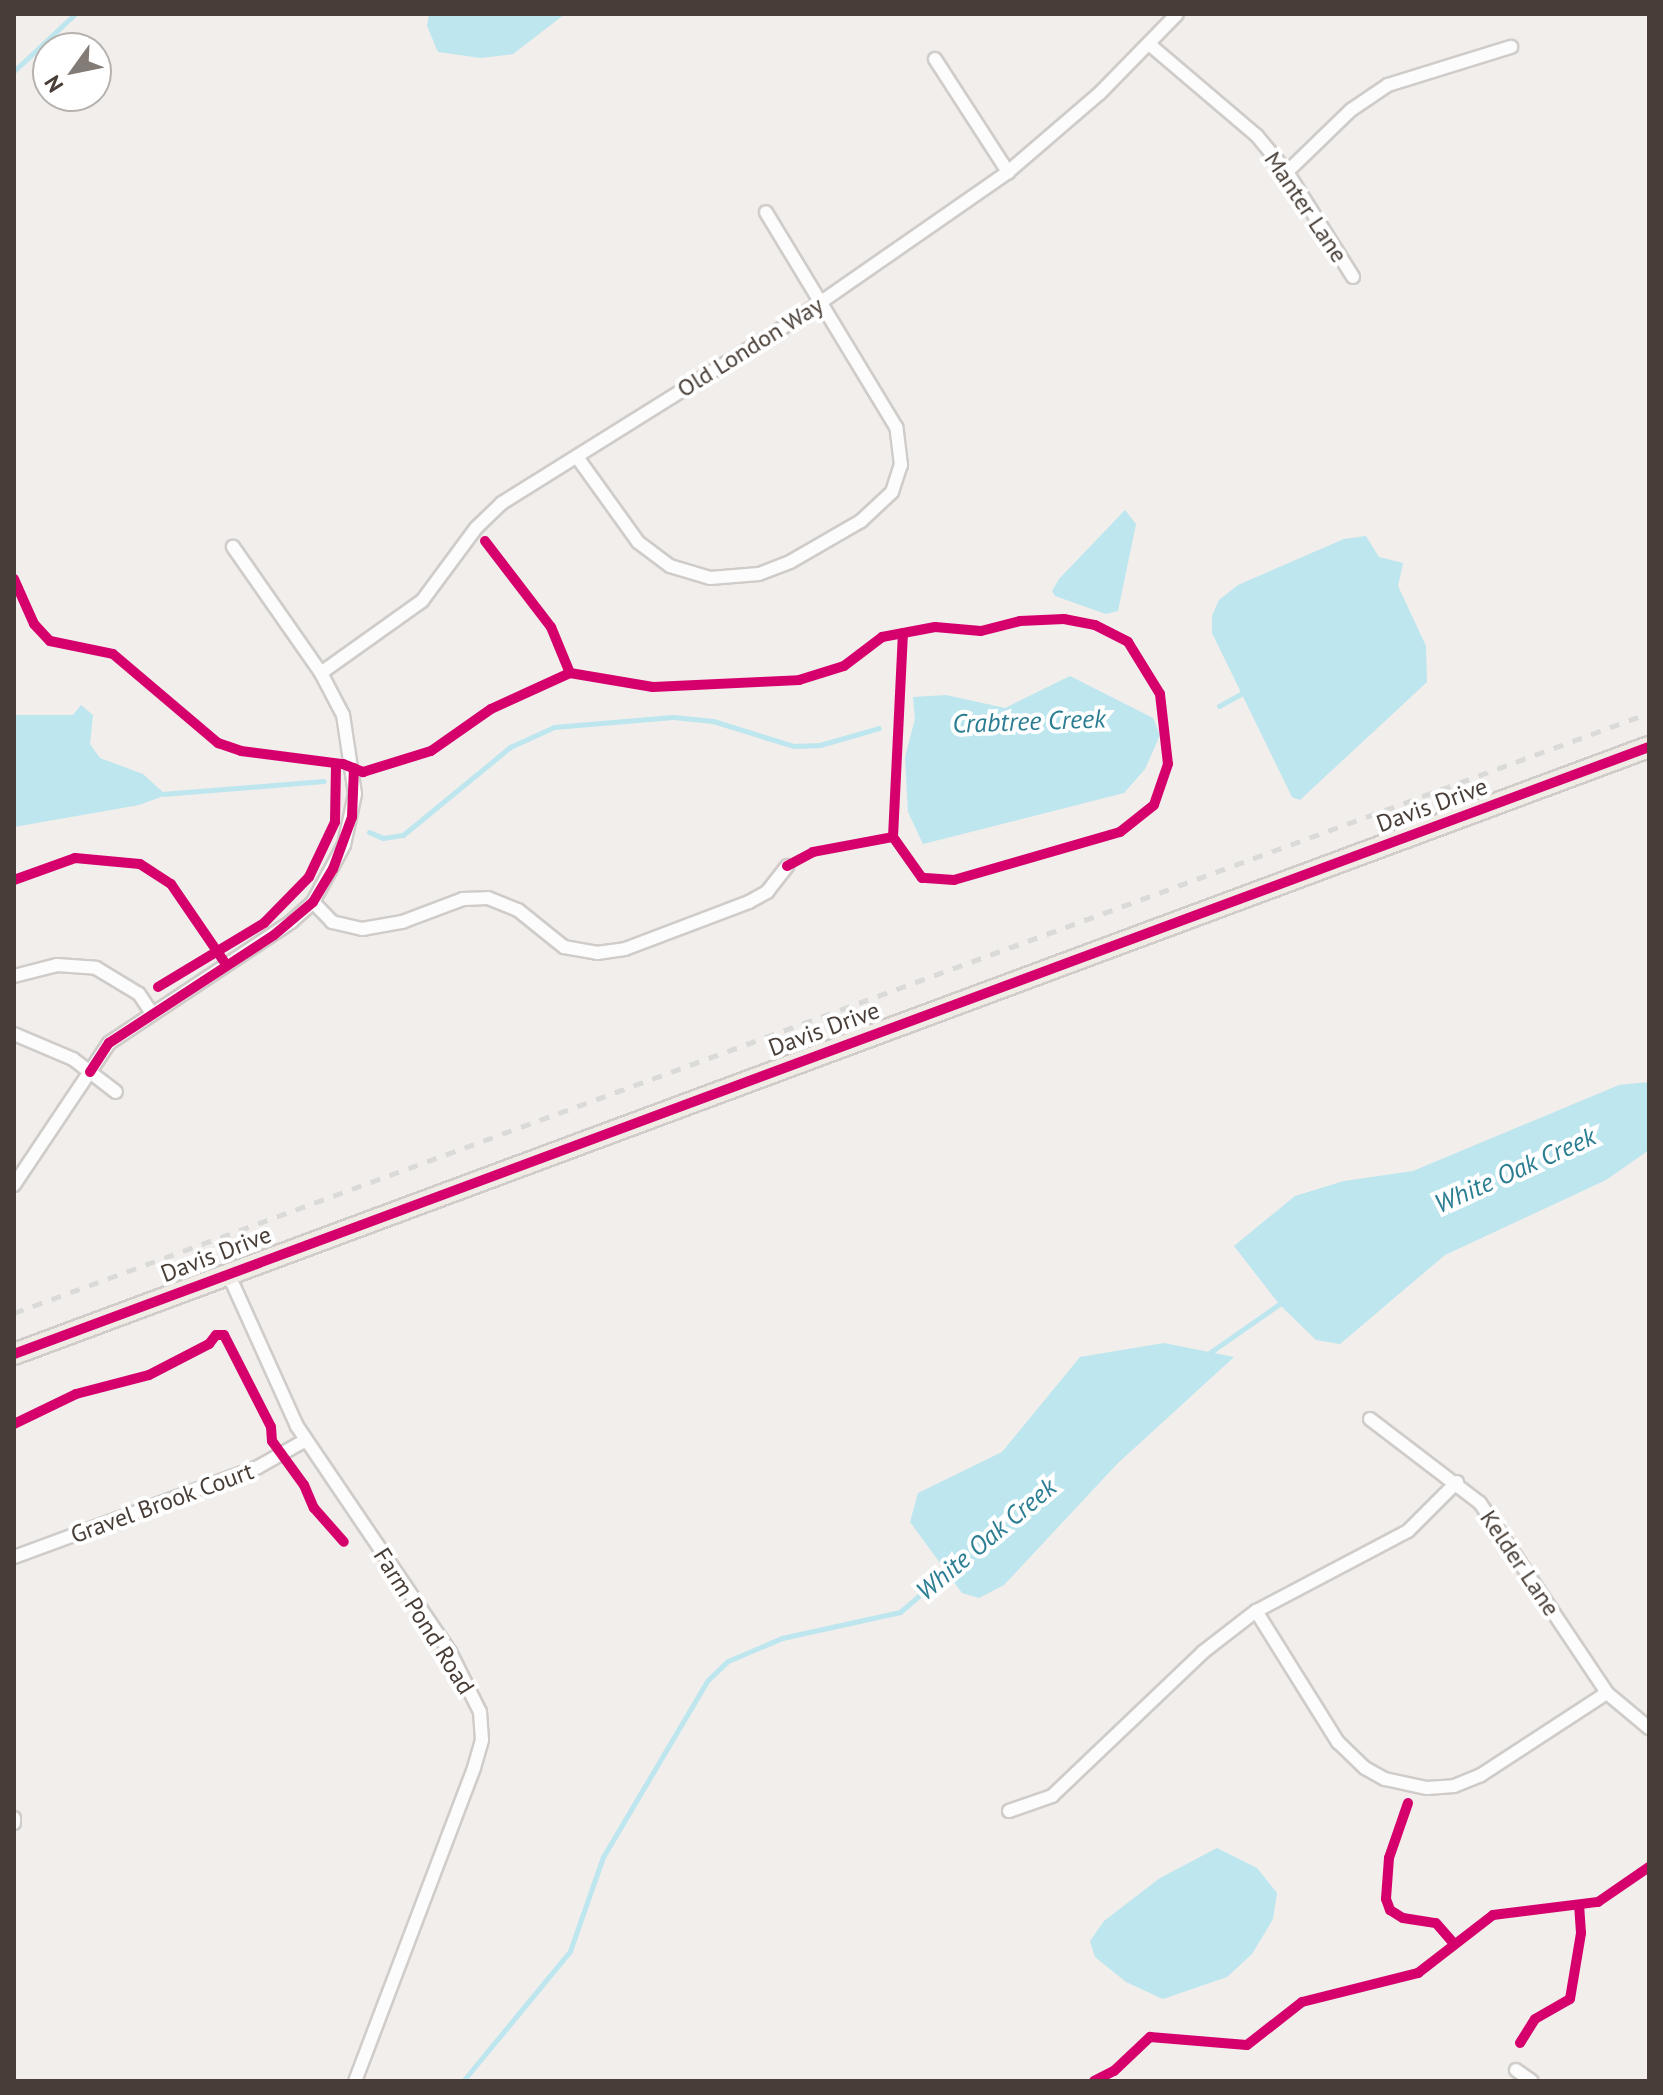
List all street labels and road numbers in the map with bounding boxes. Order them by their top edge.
street label: Manter Lane [1258,146,1354,268]
street label: Old London Way [672,291,828,403]
street label: Davis Drive [1373,772,1491,838]
street label: Davis Drive [765,996,883,1062]
street label: Davis Drive [157,1220,275,1288]
street label: Gravel Brook Court [66,1456,258,1550]
street label: Kelder Lane [1474,1505,1566,1621]
street label: Farm Pond Road [368,1543,480,1699]

